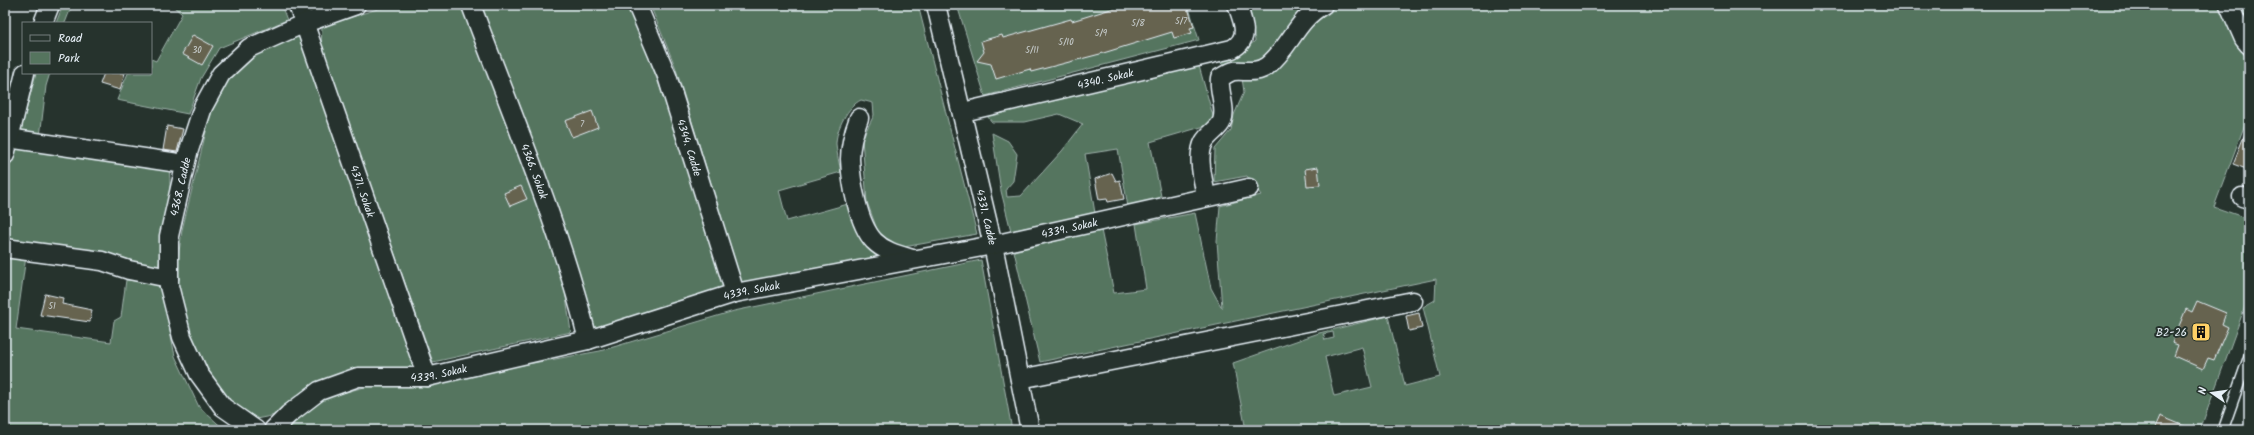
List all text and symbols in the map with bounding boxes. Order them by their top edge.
house number: 5/7 [1175,14,1188,29]
house number: 5/8 [1131,16,1145,31]
legend [22,22,152,74]
house number: 5/9 [1095,26,1108,41]
text: Road [58,29,83,48]
house number: 5/10 [1058,35,1074,50]
house number: 30 [192,43,202,58]
house number: 5/11 [1025,43,1039,58]
text: Park [58,49,80,68]
street label: 4340. Sokak [1075,64,1136,95]
house number: 7 [580,117,585,132]
street label: 4344. Cadde [671,117,706,179]
street label: 4366. Sokak [515,141,552,203]
street label: 4368. Cadde [166,156,197,218]
street label: 4371. Sokak [344,163,379,221]
street label: 4331. Cadde [970,188,1001,247]
street label: 4339. Sokak [1040,214,1100,244]
street label: 4339. Sokak [721,277,782,306]
house number: 51 [48,299,56,314]
building icon: B2-26 [2190,321,2212,343]
place label: B2-26 [2156,324,2187,342]
street label: 4339. Sokak [410,360,470,387]
north arrow [2192,373,2232,413]
text: N [2194,386,2213,396]

